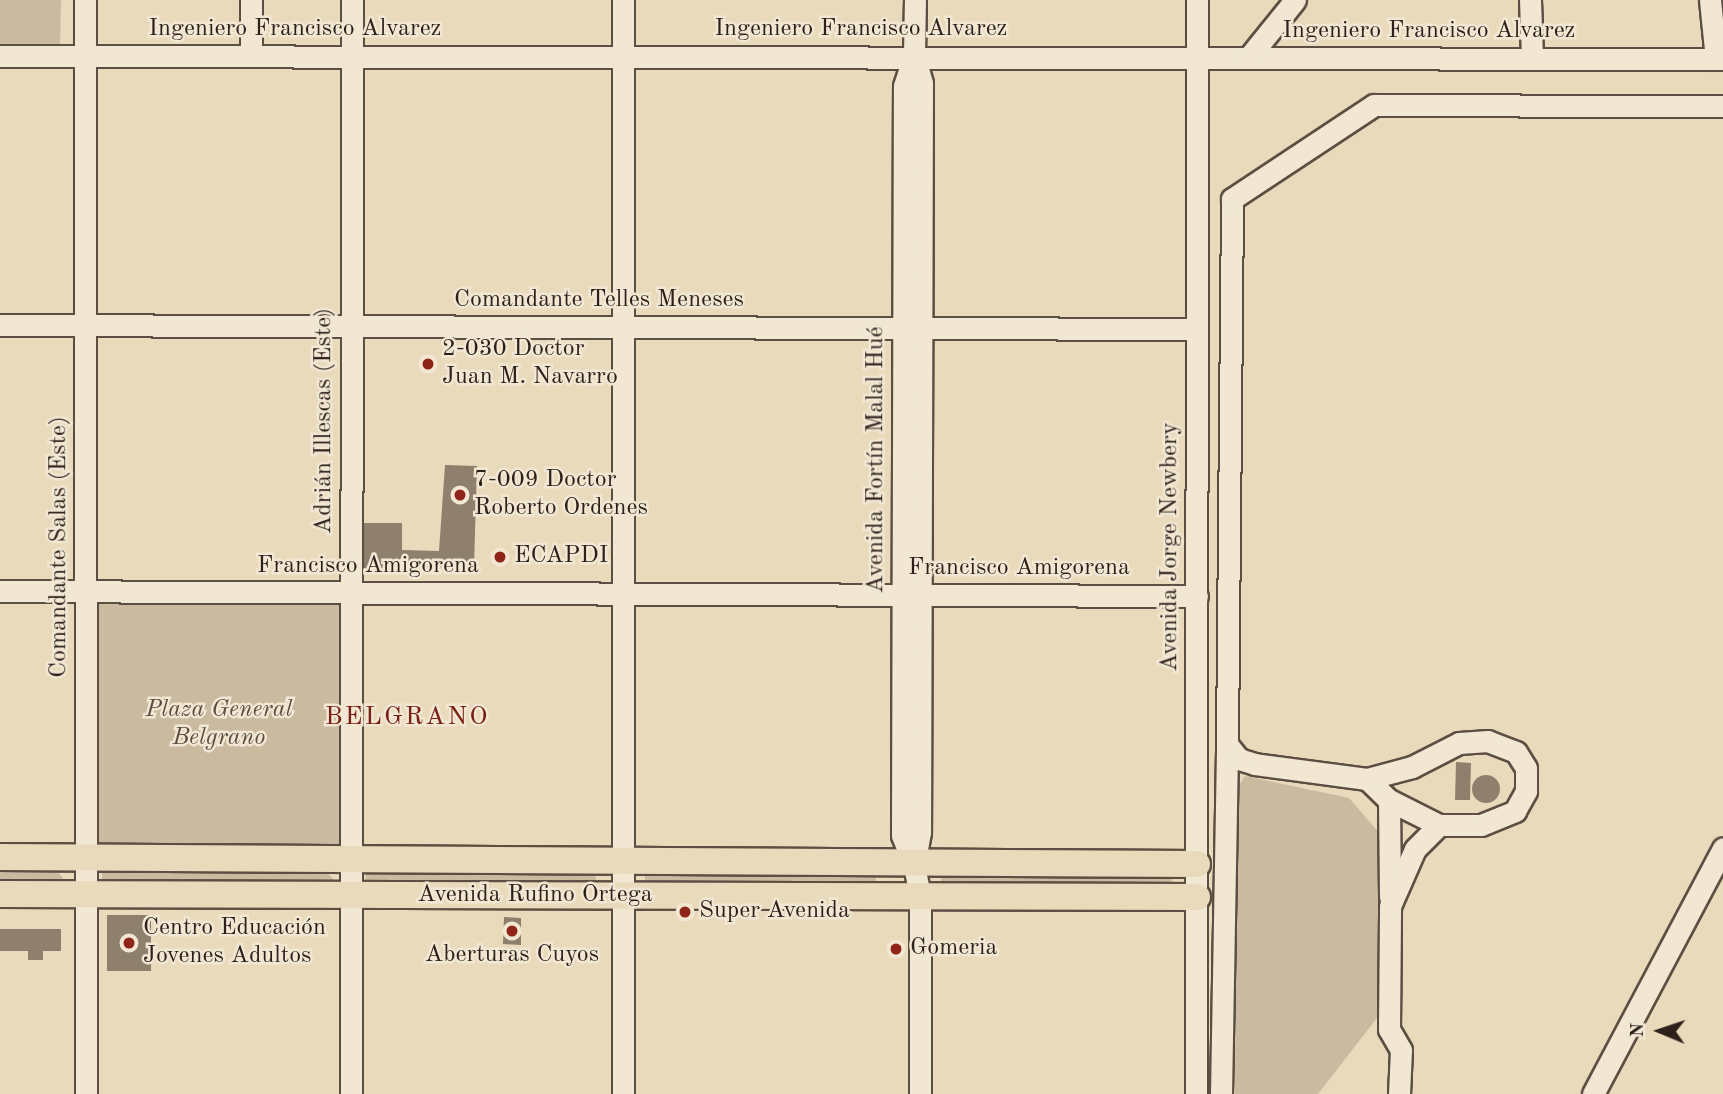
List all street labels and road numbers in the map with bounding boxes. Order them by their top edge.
street label: Ingeniero Francisco Alvarez [149,16,441,44]
street label: Ingeniero Francisco Alvarez [715,16,1007,44]
street label: Ingeniero Francisco Alvarez [1283,18,1575,46]
street label: Comandante Telles Meneses [454,287,744,315]
street label: Adrián Illescas (Este) [311,308,339,534]
street label: Avenida Fortín Malal Hué [863,326,891,594]
street label: Comandante Salas (Este) [46,416,74,678]
street label: Avenida Jorge Newbery [1157,422,1185,672]
street label: Francisco Amigorena [257,553,479,581]
street label: Francisco Amigorena [908,555,1130,583]
street label: Avenida Rufino Ortega [417,882,653,910]

